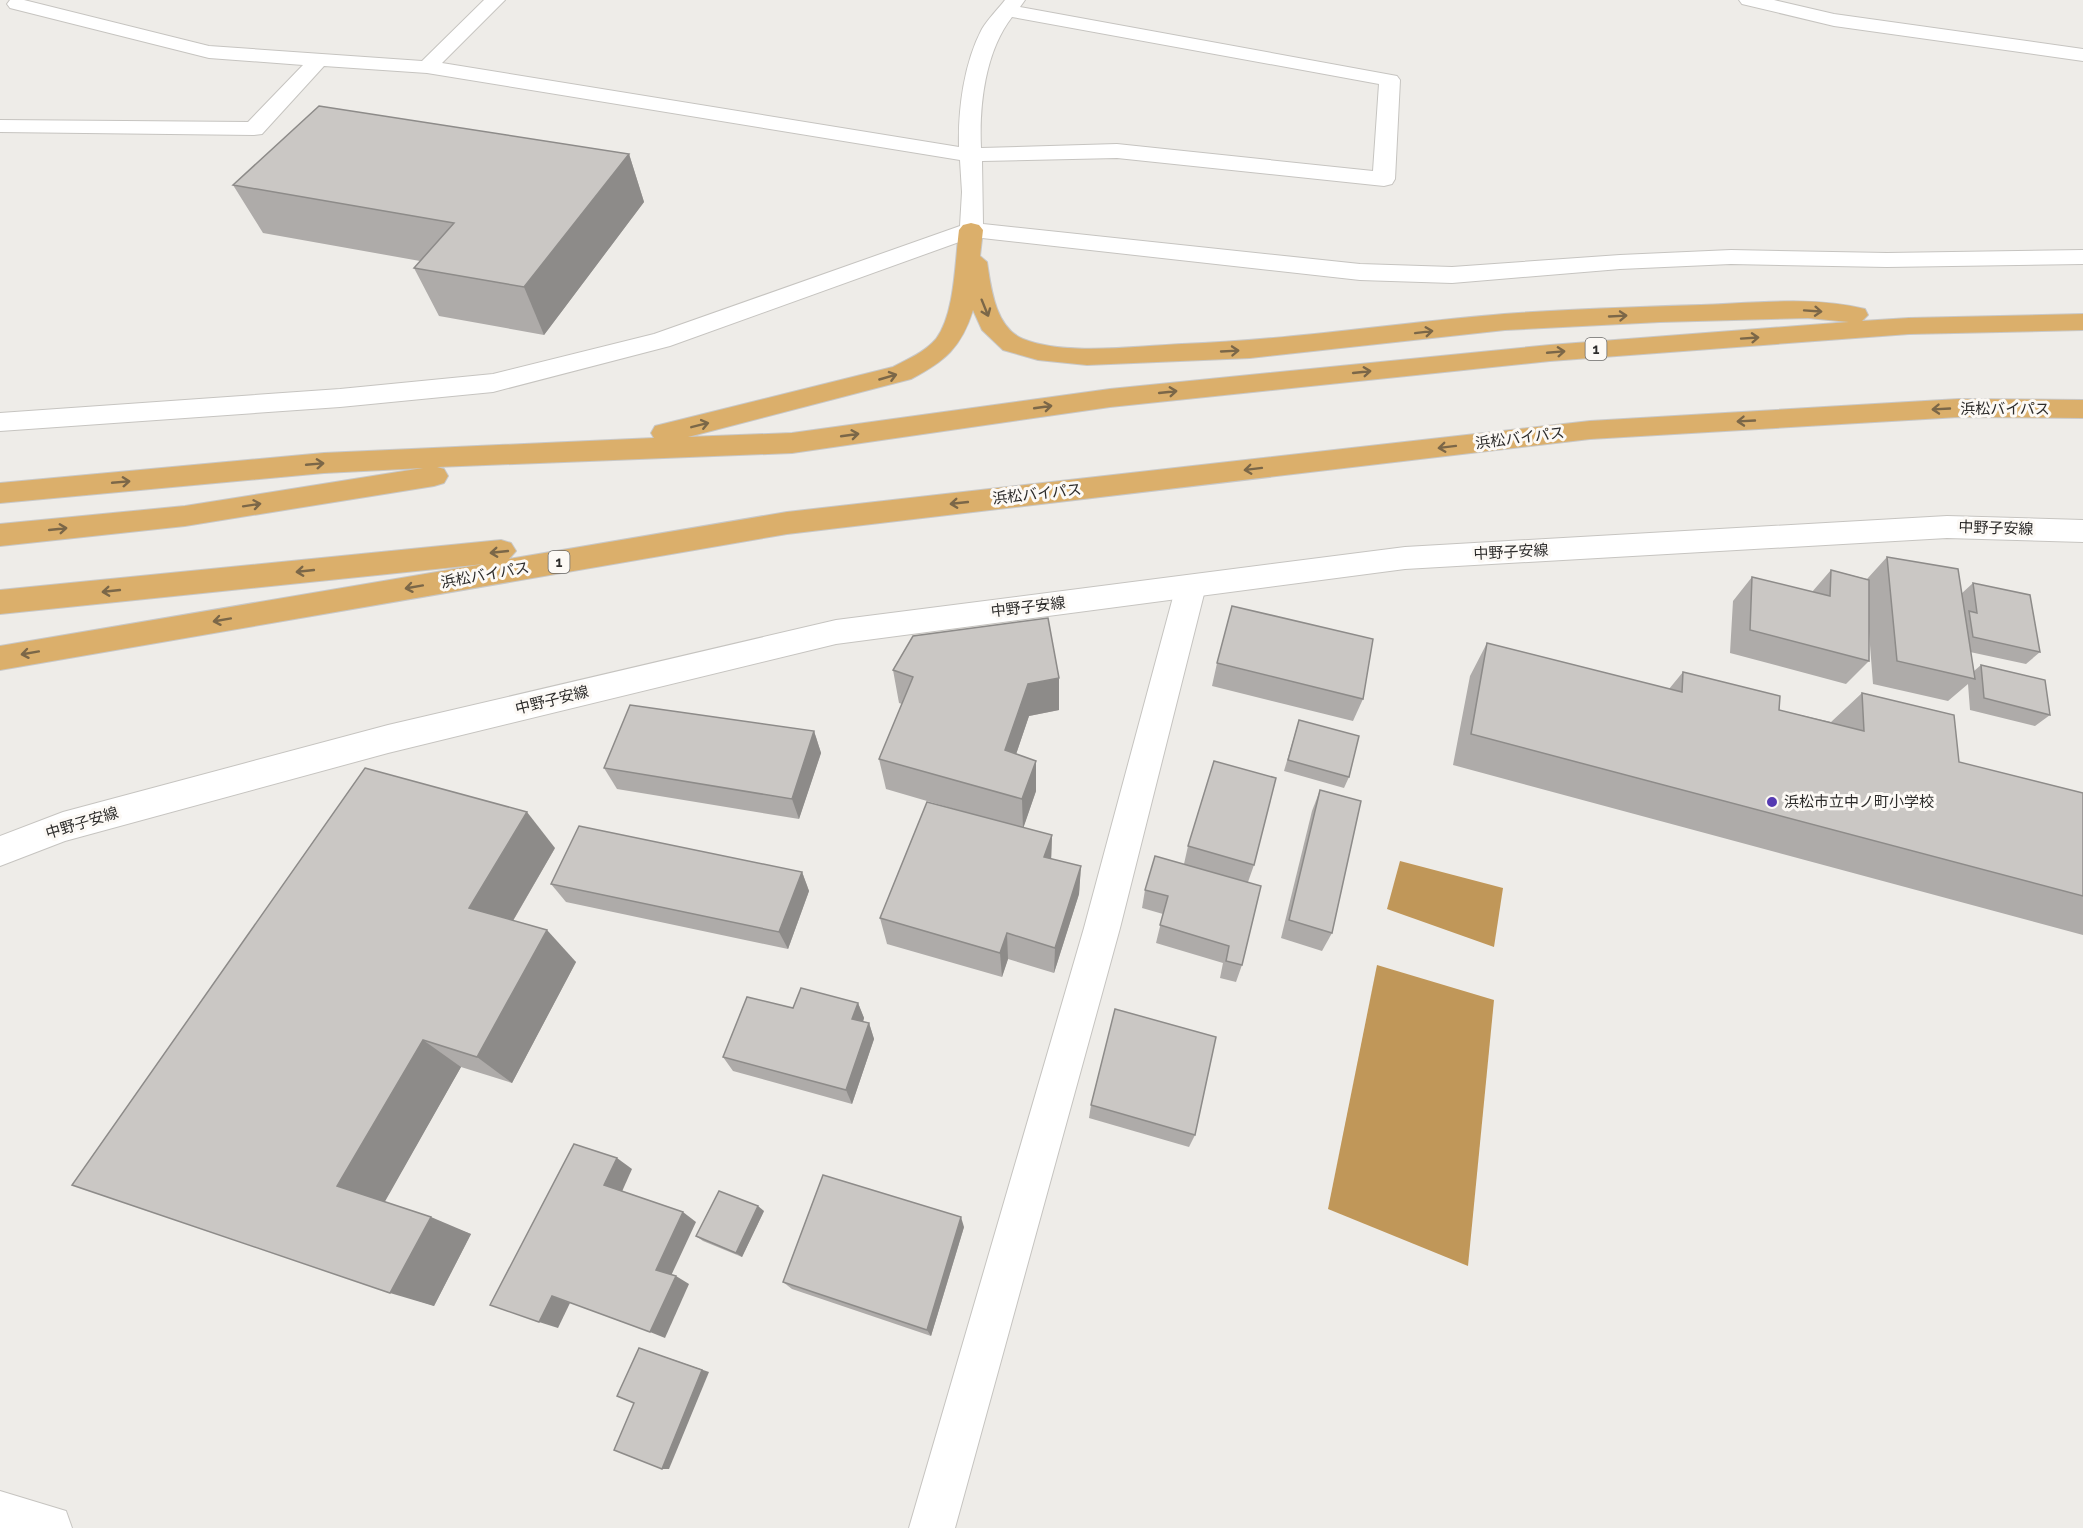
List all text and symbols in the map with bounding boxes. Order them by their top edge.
one-way arrow [980,298,991,317]
one-way arrow [1802,306,1822,317]
one-way arrow [1607,311,1627,322]
one-way arrow [1413,326,1433,337]
one-way arrow [1740,332,1760,343]
road number: 1 [1586,338,1606,360]
one-way arrow [1219,345,1239,356]
one-way arrow [1545,347,1565,358]
one-way arrow [1351,366,1371,377]
one-way arrow [879,370,898,382]
one-way arrow [1157,386,1177,397]
street label: 浜松バイパス [1960,400,2050,418]
one-way arrow [1033,402,1052,413]
one-way arrow [1931,404,1951,415]
one-way arrow [1736,415,1756,426]
one-way arrow [690,418,709,430]
street label: 浜松バイパス [1474,424,1566,452]
one-way arrow [839,429,859,440]
one-way arrow [1438,442,1458,453]
one-way arrow [305,458,325,469]
one-way arrow [1244,464,1264,475]
one-way arrow [111,476,130,487]
street label: 浜松バイパス [991,480,1083,508]
one-way arrow [950,498,970,509]
one-way arrow [241,499,261,510]
street label: 中野子安線 [1958,518,2034,538]
one-way arrow [48,523,68,534]
street label: 中野子安線 [1473,541,1549,563]
one-way arrow [489,547,509,558]
road number: 1 [548,551,570,573]
street label: 浜松バイパス [439,558,531,592]
one-way arrow [295,566,315,577]
one-way arrow [404,582,424,593]
one-way arrow [101,586,121,597]
street label: 中野子安線 [990,593,1066,621]
one-way arrow [212,615,232,626]
one-way arrow [20,648,40,659]
street label: 中野子安線 [513,682,591,718]
place label: 浜松市立中ノ町小学校 [1784,793,1934,811]
marker: 浜松市立中ノ町小学校 [1765,795,1779,809]
street label: 中野子安線 [43,803,121,843]

